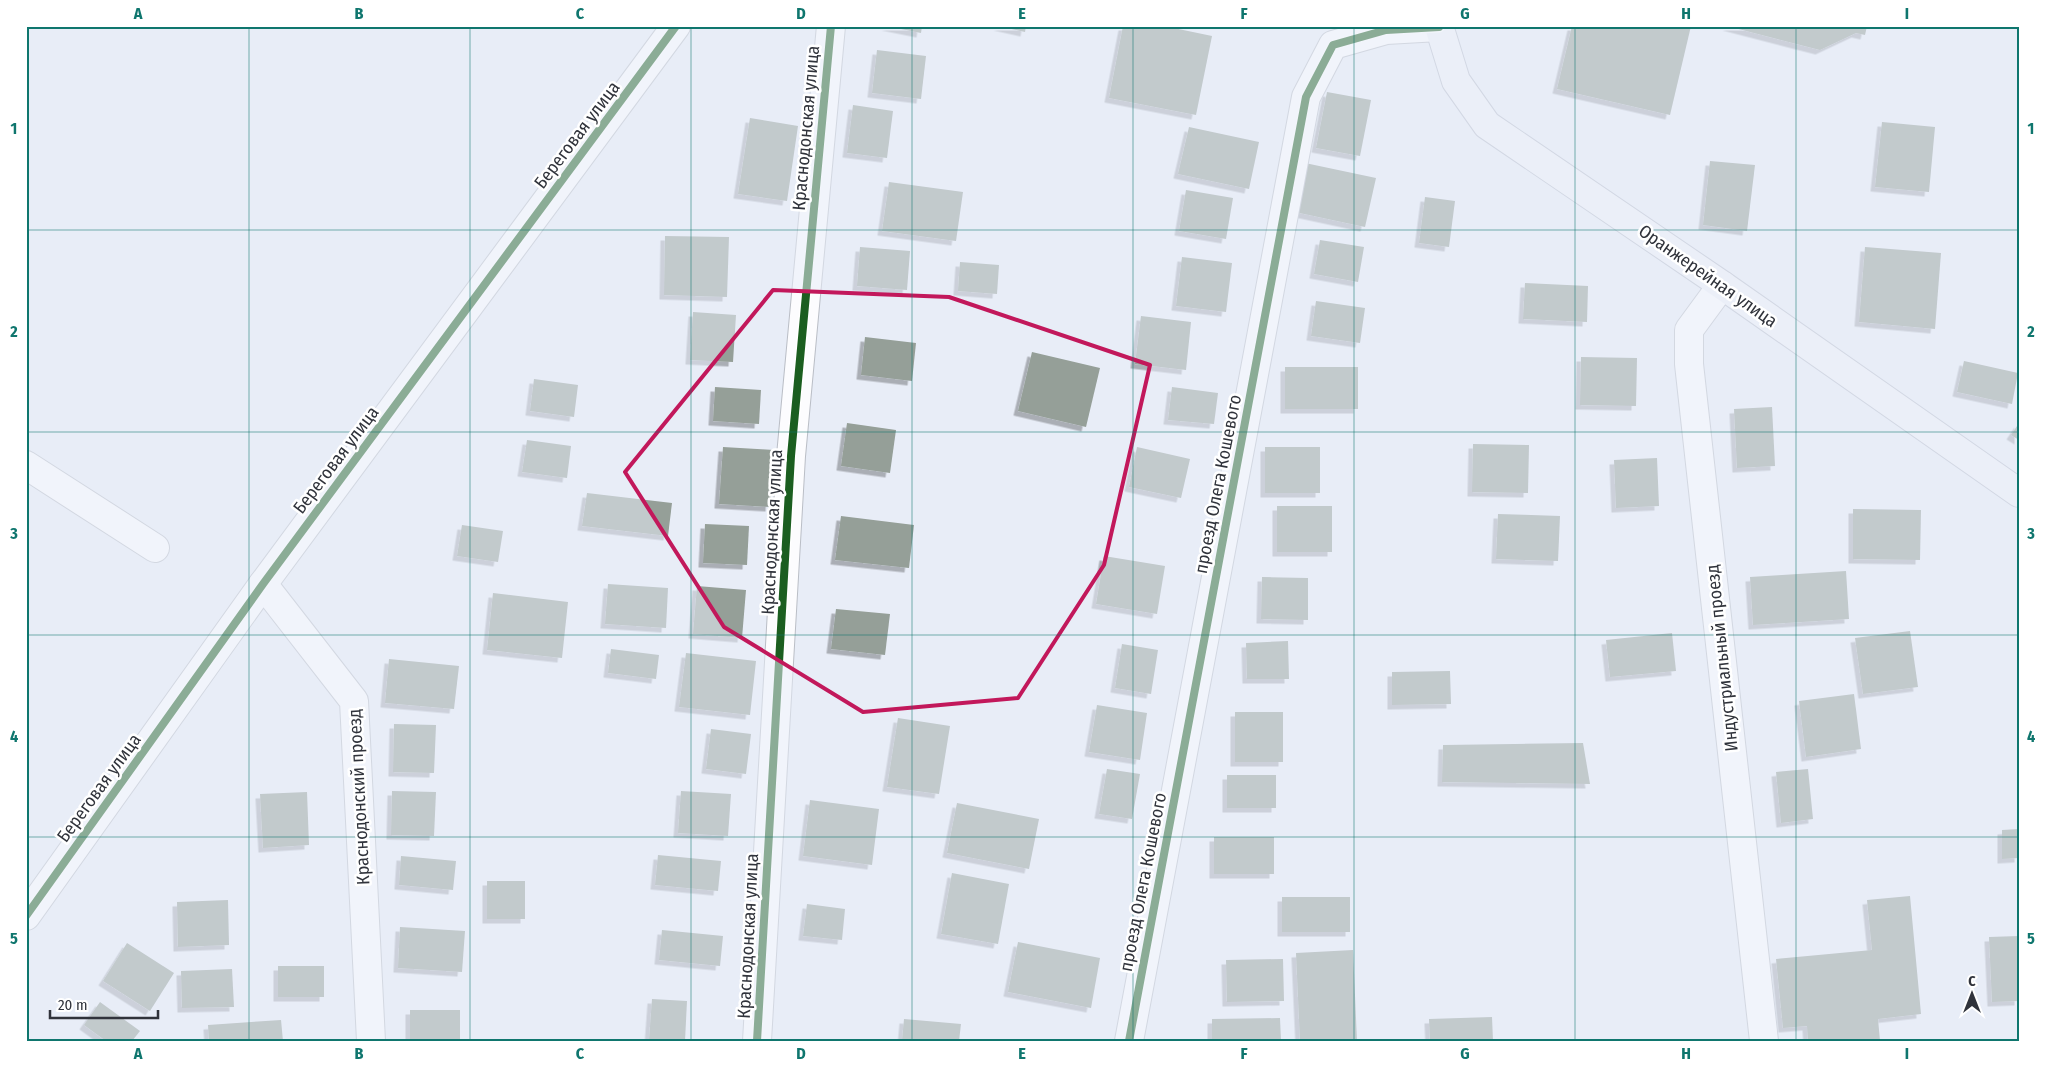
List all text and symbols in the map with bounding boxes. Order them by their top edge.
text: A [133,4,143,23]
text: B [355,4,364,23]
text: C [576,4,585,23]
text: D [796,4,806,23]
text: E [1018,4,1026,23]
text: F [1240,4,1248,23]
text: G [1460,4,1470,23]
text: H [1681,4,1691,23]
text: I [1905,4,1909,23]
street label: Краснодонская улица [788,44,824,211]
street label: Береговая улица [529,77,625,193]
text: 1 [11,119,17,138]
text: 1 [2028,119,2034,138]
street label: Оранжерейная улица [1634,220,1782,332]
text: 2 [9,322,18,341]
text: 2 [2026,322,2035,341]
street label: проезд Олега Кошевого [1190,393,1246,575]
street label: Береговая улица [288,402,384,518]
street label: Краснодонская улица [757,449,787,615]
text: 3 [9,524,18,543]
text: 3 [2026,524,2035,543]
street label: Индустриальный проезд [1701,564,1743,752]
street label: Краснодонский проезд [343,708,375,886]
text: 4 [10,727,18,746]
text: 4 [2027,727,2035,746]
street label: Береговая улица [52,729,146,847]
street label: проезд Олега Кошевого [1115,791,1171,973]
street label: Краснодонская улица [733,853,763,1019]
text: 5 [10,929,18,948]
text: 5 [2027,929,2035,948]
north arrow [1948,970,1998,1020]
text: С [1968,973,1976,990]
scale bar [50,987,158,1019]
text: 20 m [58,996,88,1014]
text: A [133,1044,143,1063]
text: B [355,1044,364,1063]
text: C [576,1044,585,1063]
text: D [796,1044,806,1063]
text: E [1018,1044,1026,1063]
text: F [1240,1044,1248,1063]
text: G [1460,1044,1470,1063]
text: H [1681,1044,1691,1063]
text: I [1905,1044,1909,1063]

